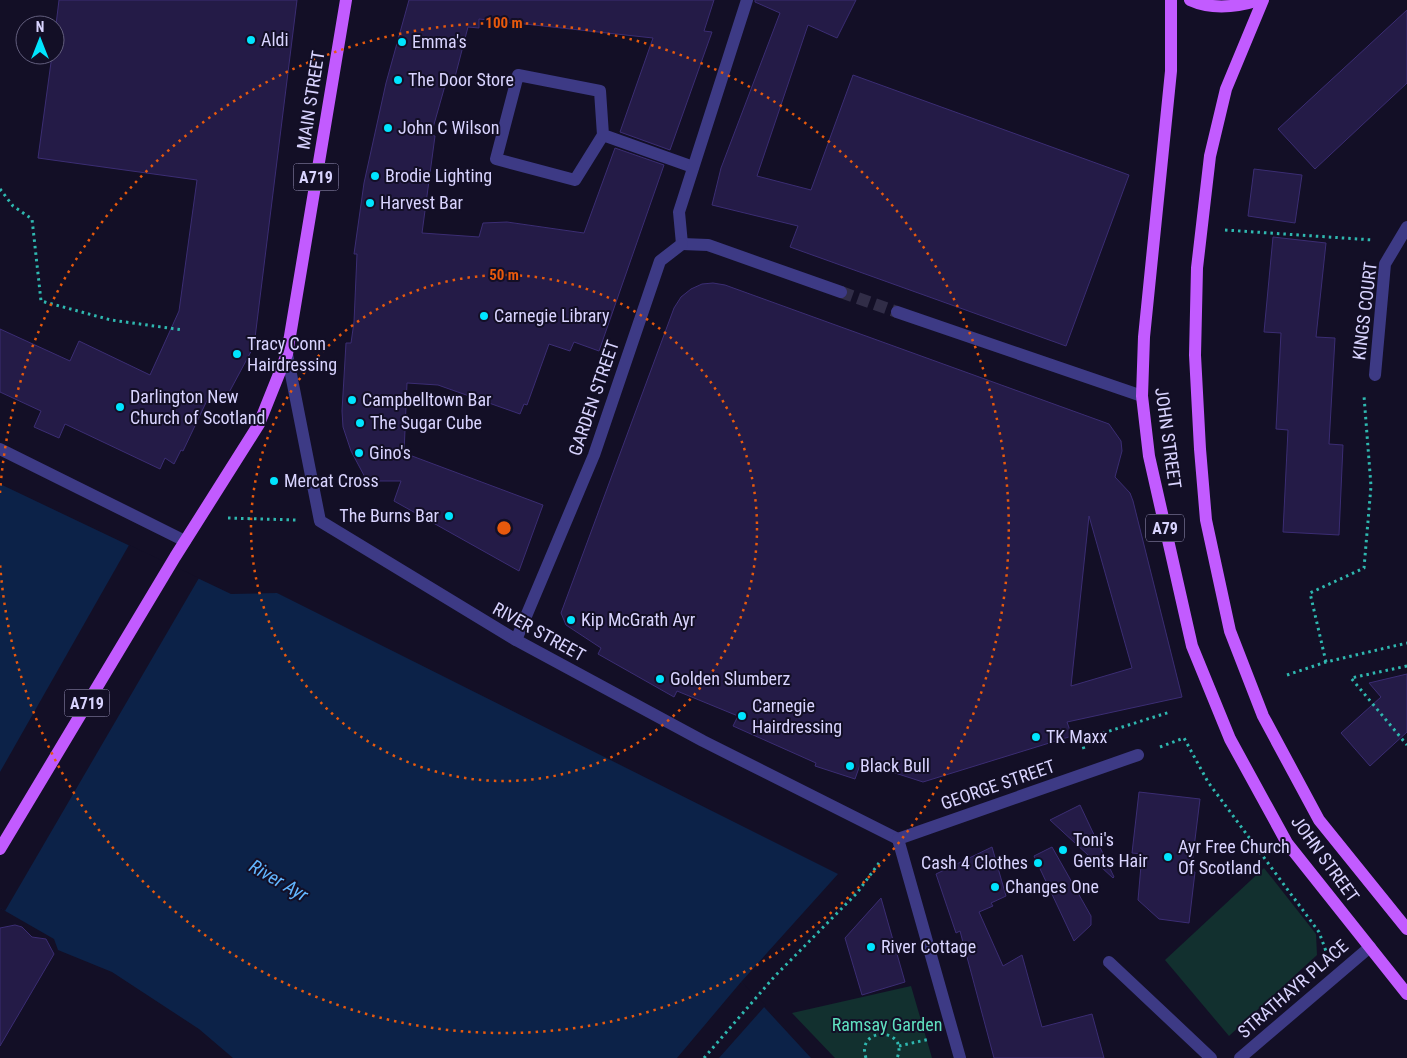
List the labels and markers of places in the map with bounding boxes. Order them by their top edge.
place label: Aldi [261,29,289,50]
place label: Emma's [412,31,467,52]
marker: Aldi [245,34,257,46]
marker: Emma's [396,36,408,48]
place label: The Door Store [408,69,514,90]
marker: The Door Store [392,74,404,86]
place label: John C Wilson [398,117,500,138]
marker: John C Wilson [382,122,394,134]
place label: Brodie Lighting [385,165,492,186]
marker: Brodie Lighting [369,170,381,182]
place label: Harvest Bar [380,192,464,213]
marker: Harvest Bar [364,197,376,209]
place label: Carnegie Library [494,305,610,326]
marker: Carnegie Library [478,310,490,322]
place label: Tracy Conn Hairdressing [247,333,337,375]
marker: Tracy Conn Hairdressing [231,348,243,360]
place label: Darlington New Church of Scotland [130,386,265,428]
place label: Campbelltown Bar [362,389,492,410]
marker: Campbelltown Bar [346,394,358,406]
marker: Darlington New Church of Scotland [114,401,126,413]
place label: The Sugar Cube [370,412,482,433]
marker: The Sugar Cube [354,417,366,429]
place label: Gino's [369,442,411,463]
marker: Gino's [353,447,365,459]
place label: Mercat Cross [284,470,379,491]
marker: Mercat Cross [268,475,280,487]
place label: The Burns Bar [339,505,440,526]
marker: The Burns Bar [443,510,455,522]
centre of rings [495,519,513,537]
place label: Kip McGrath Ayr [581,609,696,630]
marker: Kip McGrath Ayr [565,614,577,626]
place label: Golden Slumberz [670,668,791,689]
marker: Golden Slumberz [654,673,666,685]
place label: Carnegie Hairdressing [752,695,842,737]
marker: Carnegie Hairdressing [736,710,748,722]
place label: TK Maxx [1046,726,1107,747]
marker: TK Maxx [1030,731,1042,743]
place label: Black Bull [860,755,930,776]
marker: Black Bull [844,760,856,772]
place label: Toni's Gents Hair [1073,829,1148,871]
place label: Ayr Free Church Of Scotland [1178,836,1290,878]
marker: Toni's Gents Hair [1057,844,1069,856]
marker: Ayr Free Church Of Scotland [1162,851,1174,863]
place label: Cash 4 Clothes [921,852,1028,873]
marker: Cash 4 Clothes [1032,857,1044,869]
place label: Changes One [1005,876,1099,897]
marker: Changes One [989,881,1001,893]
place label: River Cottage [881,936,976,957]
marker: River Cottage [865,941,877,953]

